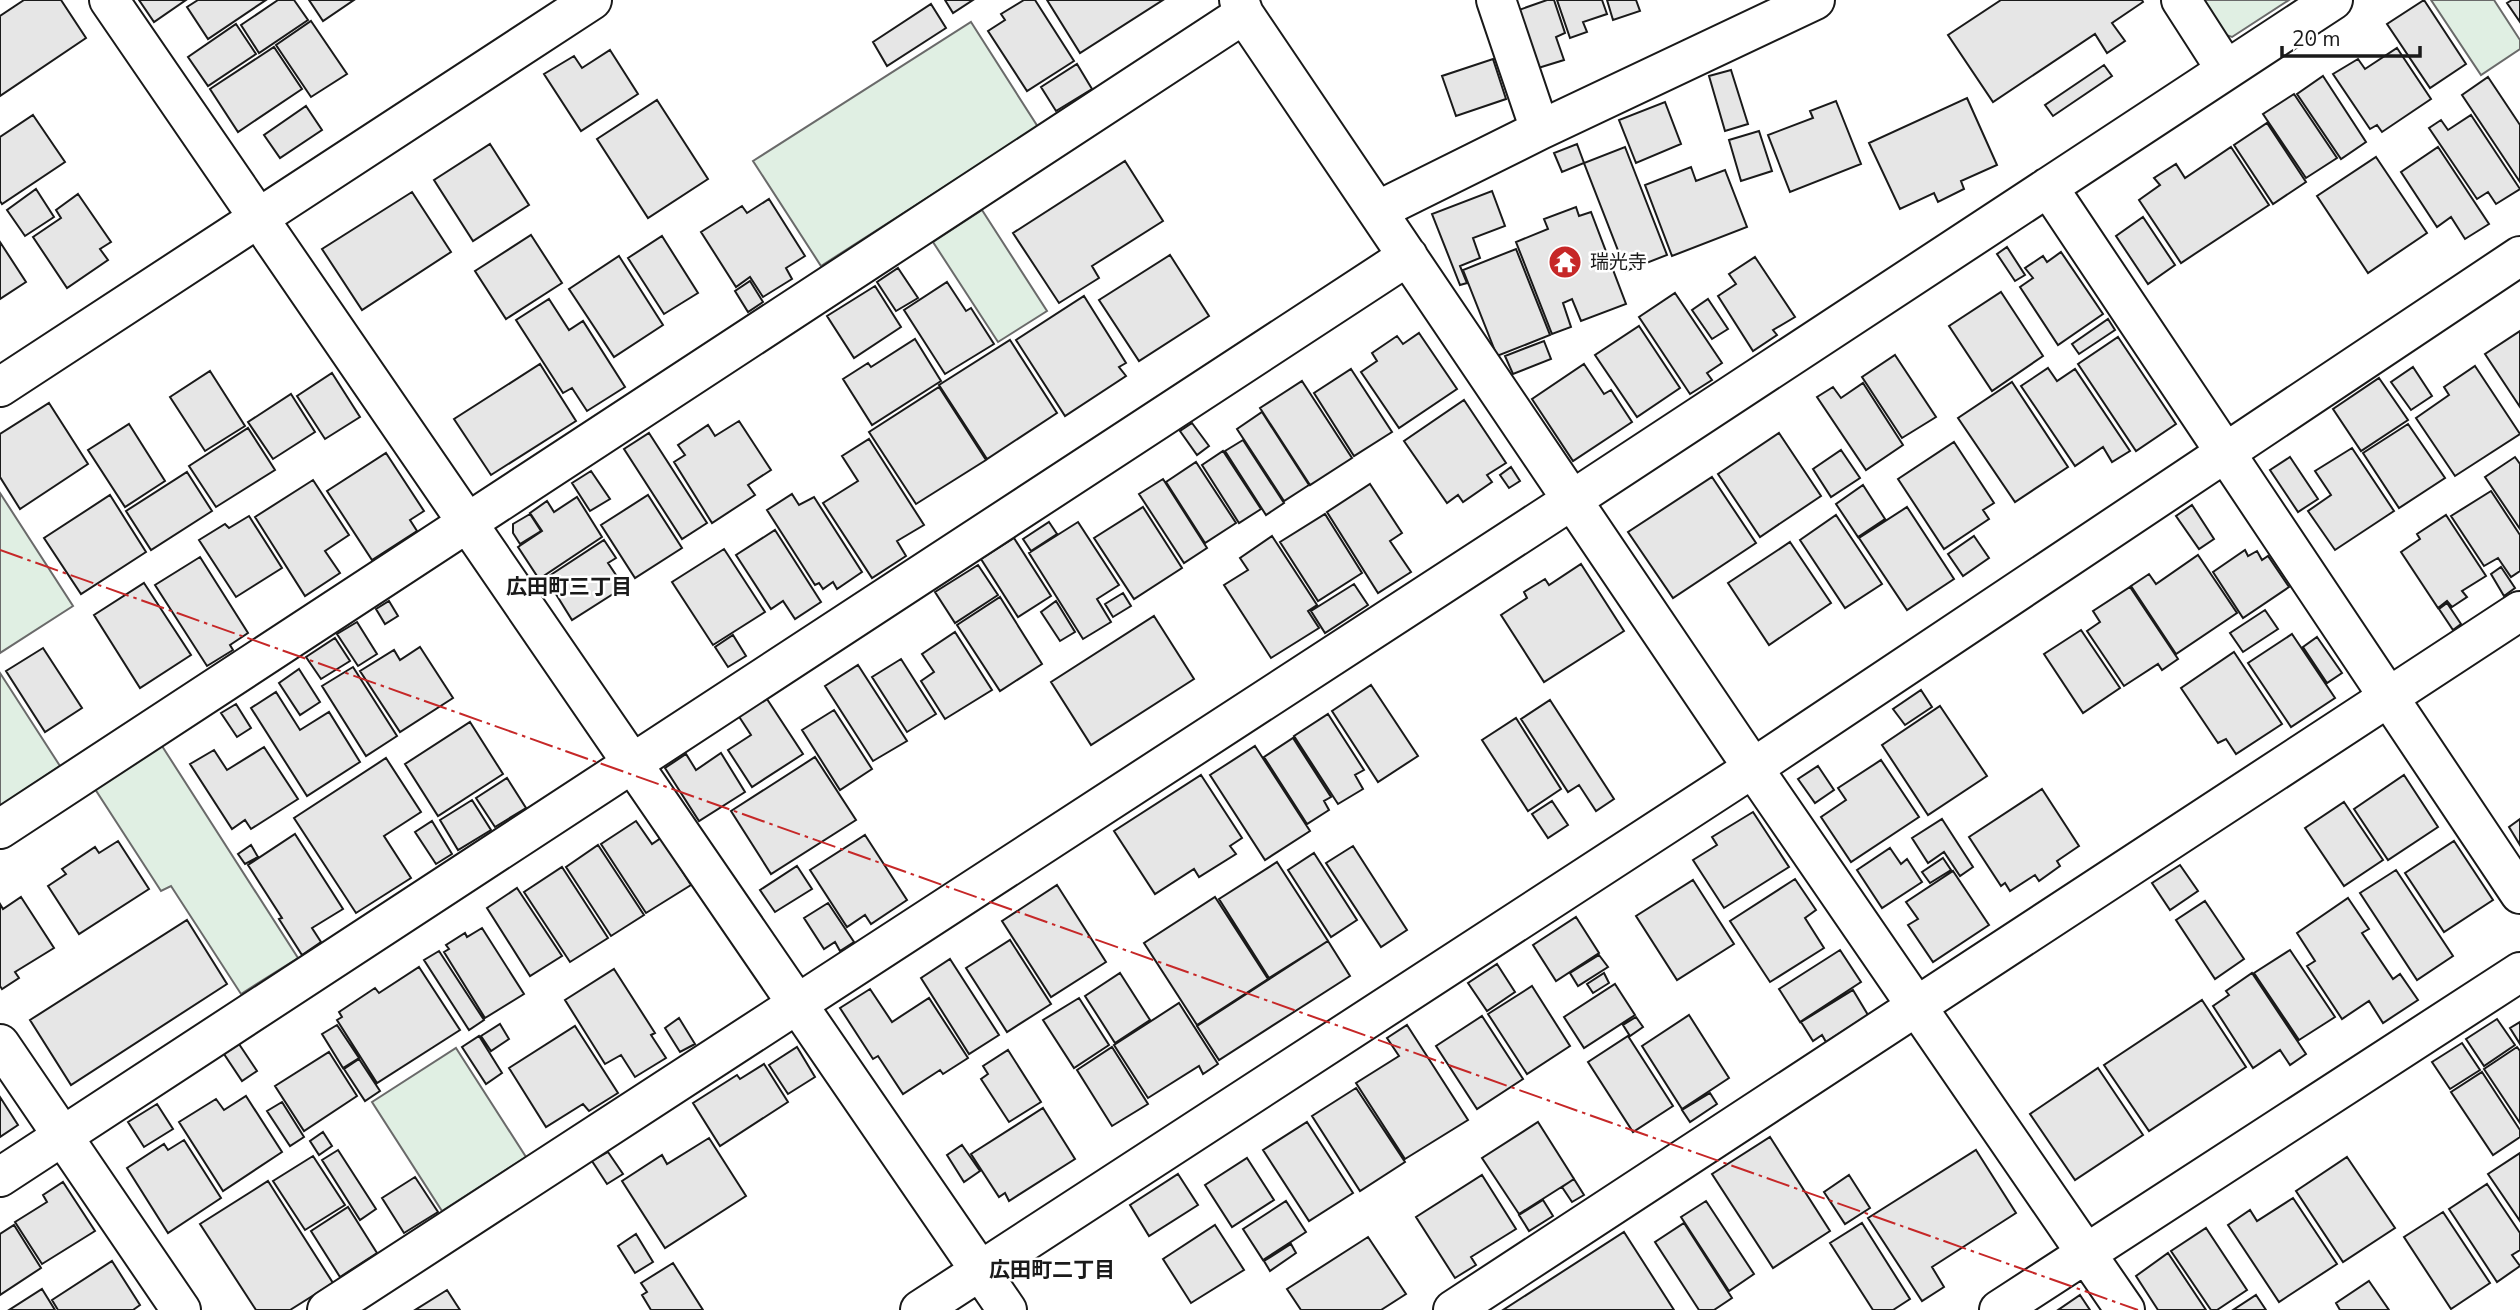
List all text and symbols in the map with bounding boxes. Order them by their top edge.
scale bar [2282,14,2420,58]
text: 20 m [2292,25,2341,53]
temple icon: 瑞光寺 [1546,243,1584,281]
place label: 瑞光寺 [1590,249,1647,275]
district label: 広田町三丁目 [506,573,632,601]
district label: 広田町二丁目 [989,1256,1115,1284]

